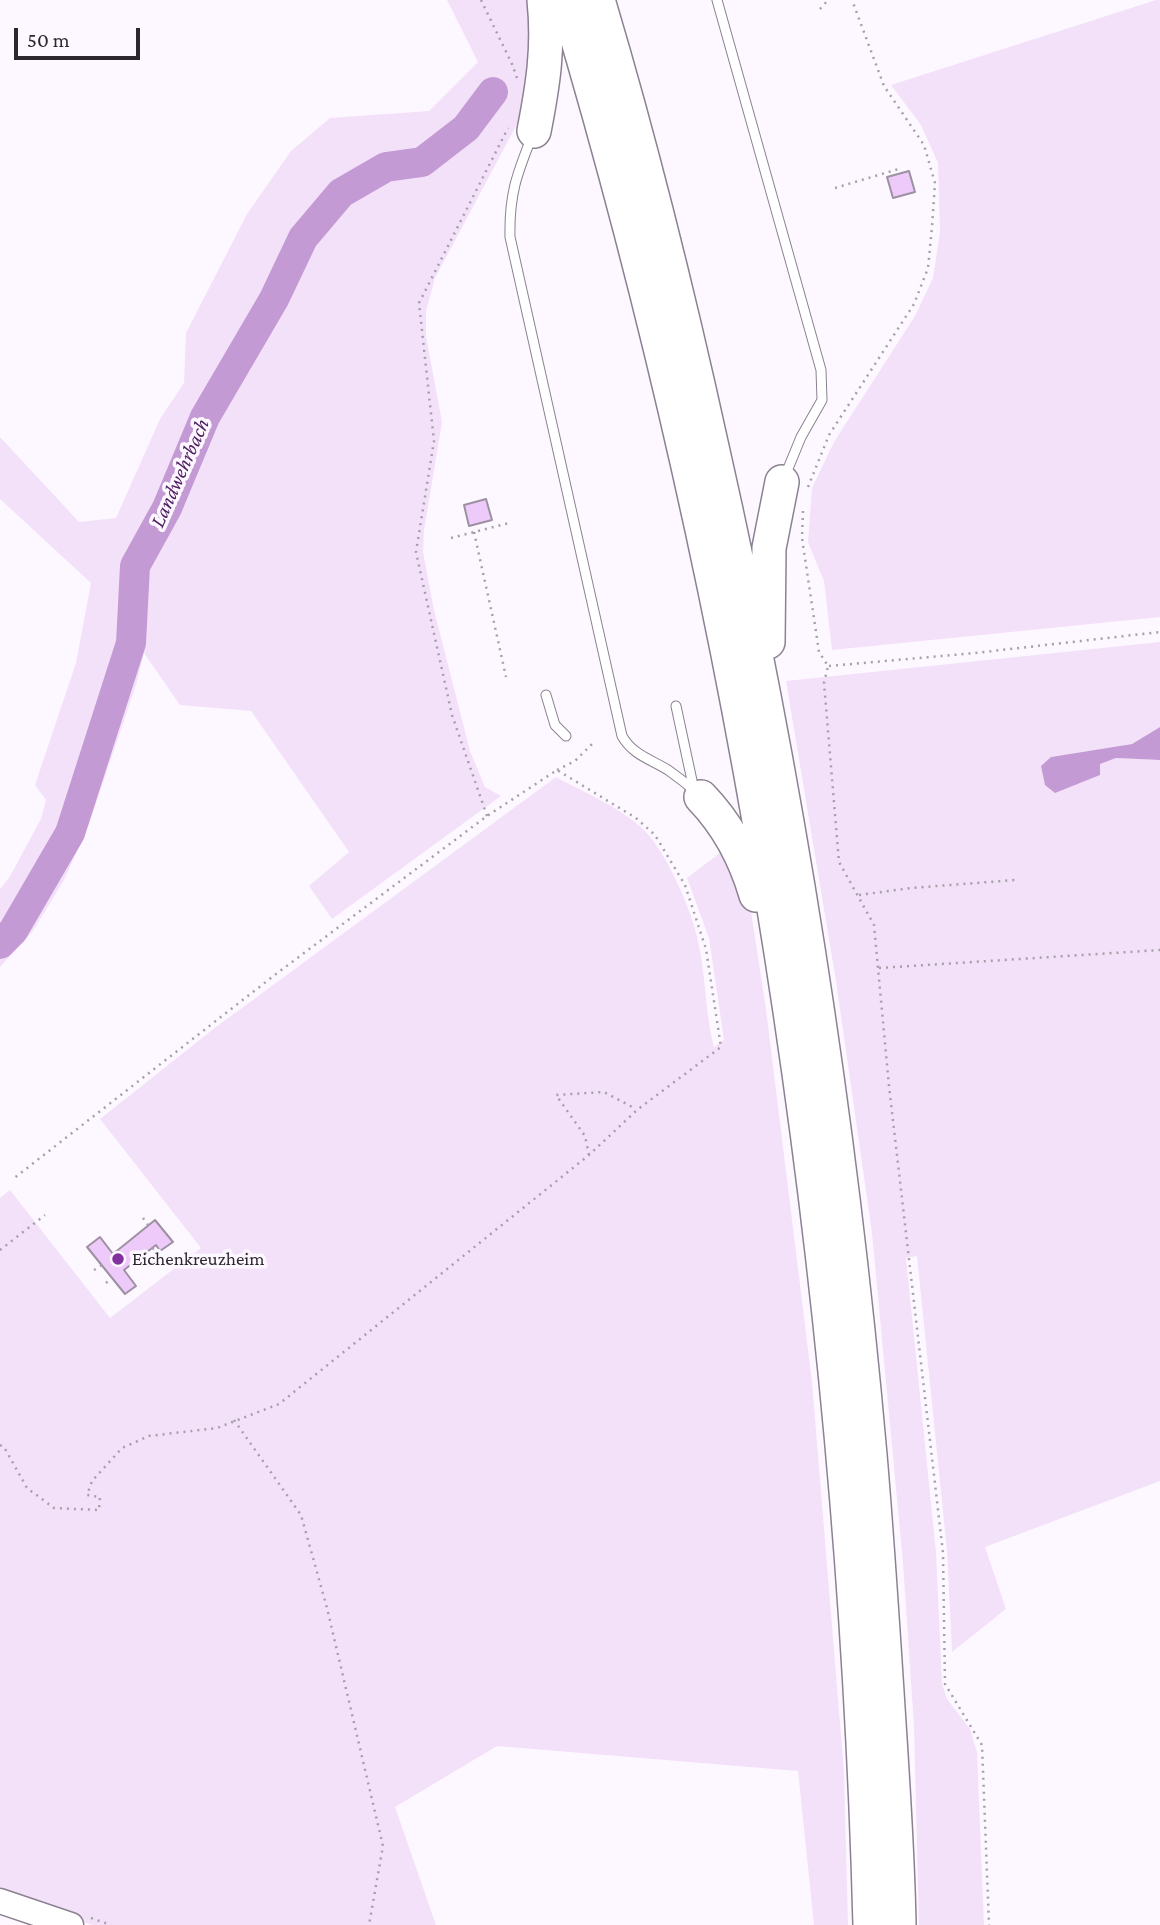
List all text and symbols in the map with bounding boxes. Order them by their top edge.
scale bar [18,14,144,58]
text: 50 m [27,28,70,52]
water label: Landwehrbach [145,415,215,531]
place label: Eichenkreuzheim [132,1248,265,1270]
marker: Eichenkreuzheim [110,1251,126,1267]

